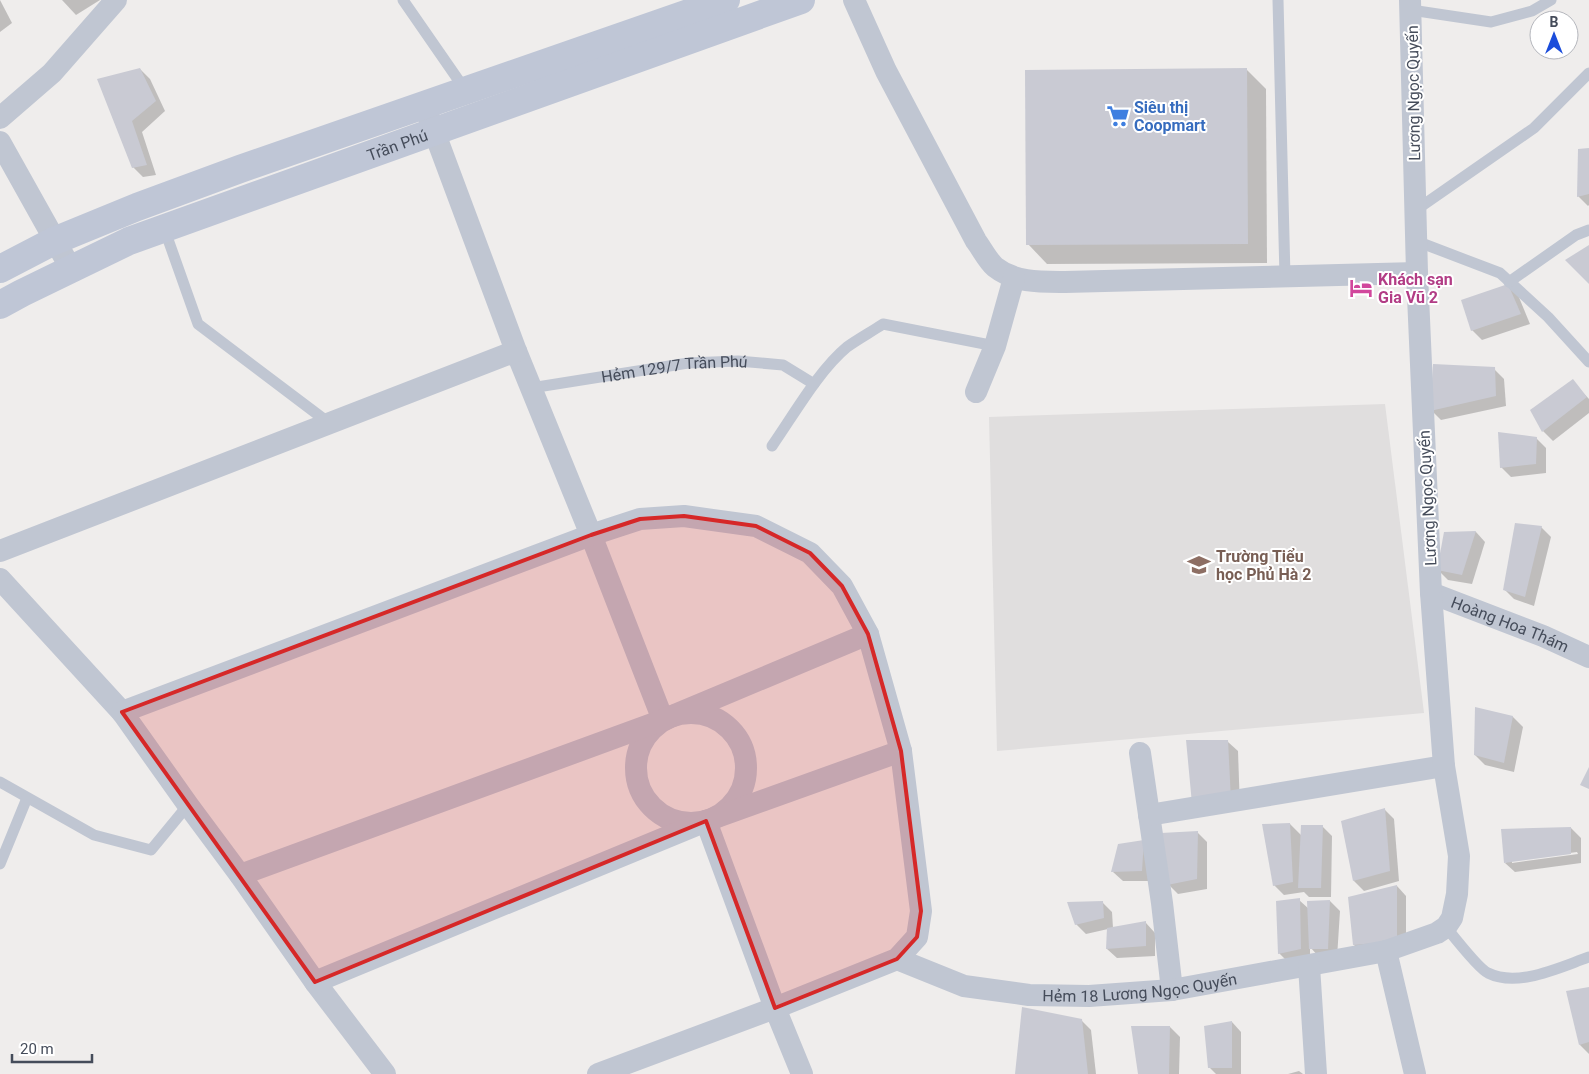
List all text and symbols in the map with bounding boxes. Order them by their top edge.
north arrow [1529,10,1579,60]
text: B [1550,14,1559,30]
street label: Lương Ngọc Quyến [1403,25,1424,161]
place label: Siêu thị Coopmart [1134,98,1206,135]
supermarket icon: Siêu thị Coopmart [1105,103,1131,129]
street label: Trần Phú [364,126,430,165]
place label: Khách sạn Gia Vũ 2 [1378,270,1453,307]
hotel icon: Khách sạn Gia Vũ 2 [1348,275,1374,301]
street label: Hẻm 129/7 Trần Phú [600,352,748,387]
street label: Lương Ngọc Quyến [1414,430,1441,566]
place label: Trường Tiểu học Phủ Hà 2 [1216,547,1312,584]
school or university icon: Trường Tiểu học Phủ Hà 2 [1186,552,1212,578]
street label: Hoàng Hoa Thám [1448,593,1572,657]
street label: Hẻm 18 Lương Ngọc Quyến [1042,969,1238,1006]
scale bar [12,1032,92,1064]
text: 20 m [20,1040,54,1058]

